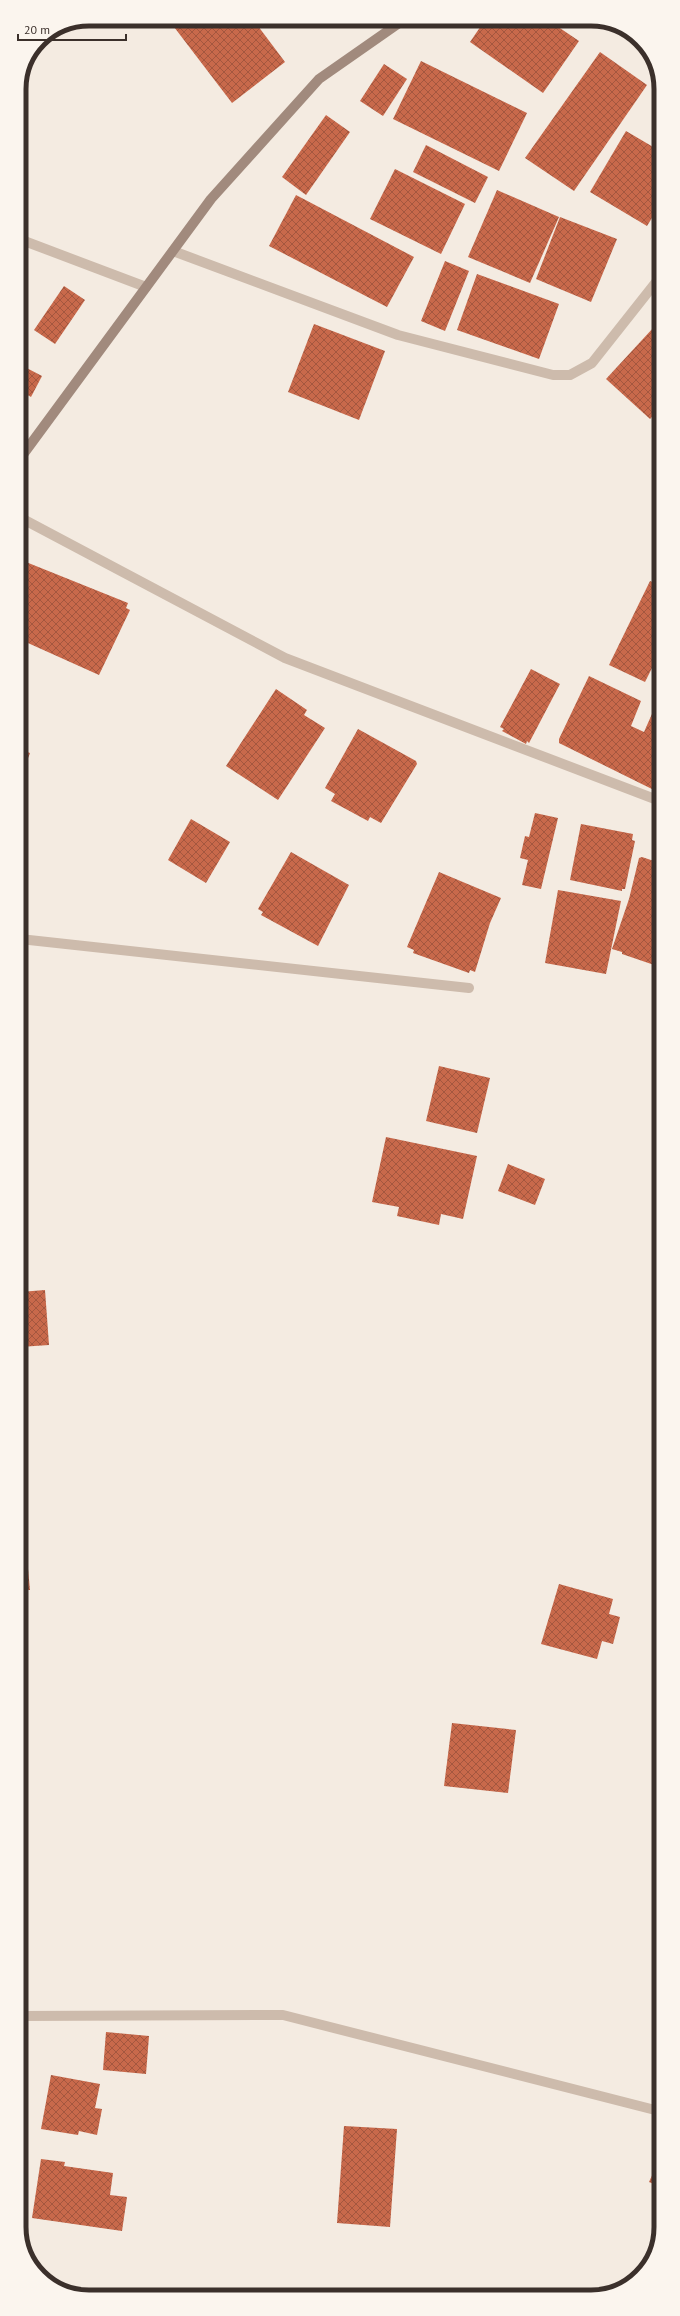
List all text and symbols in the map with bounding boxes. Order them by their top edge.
scale bar [18,16,126,42]
text: 20 m [24,22,50,37]

